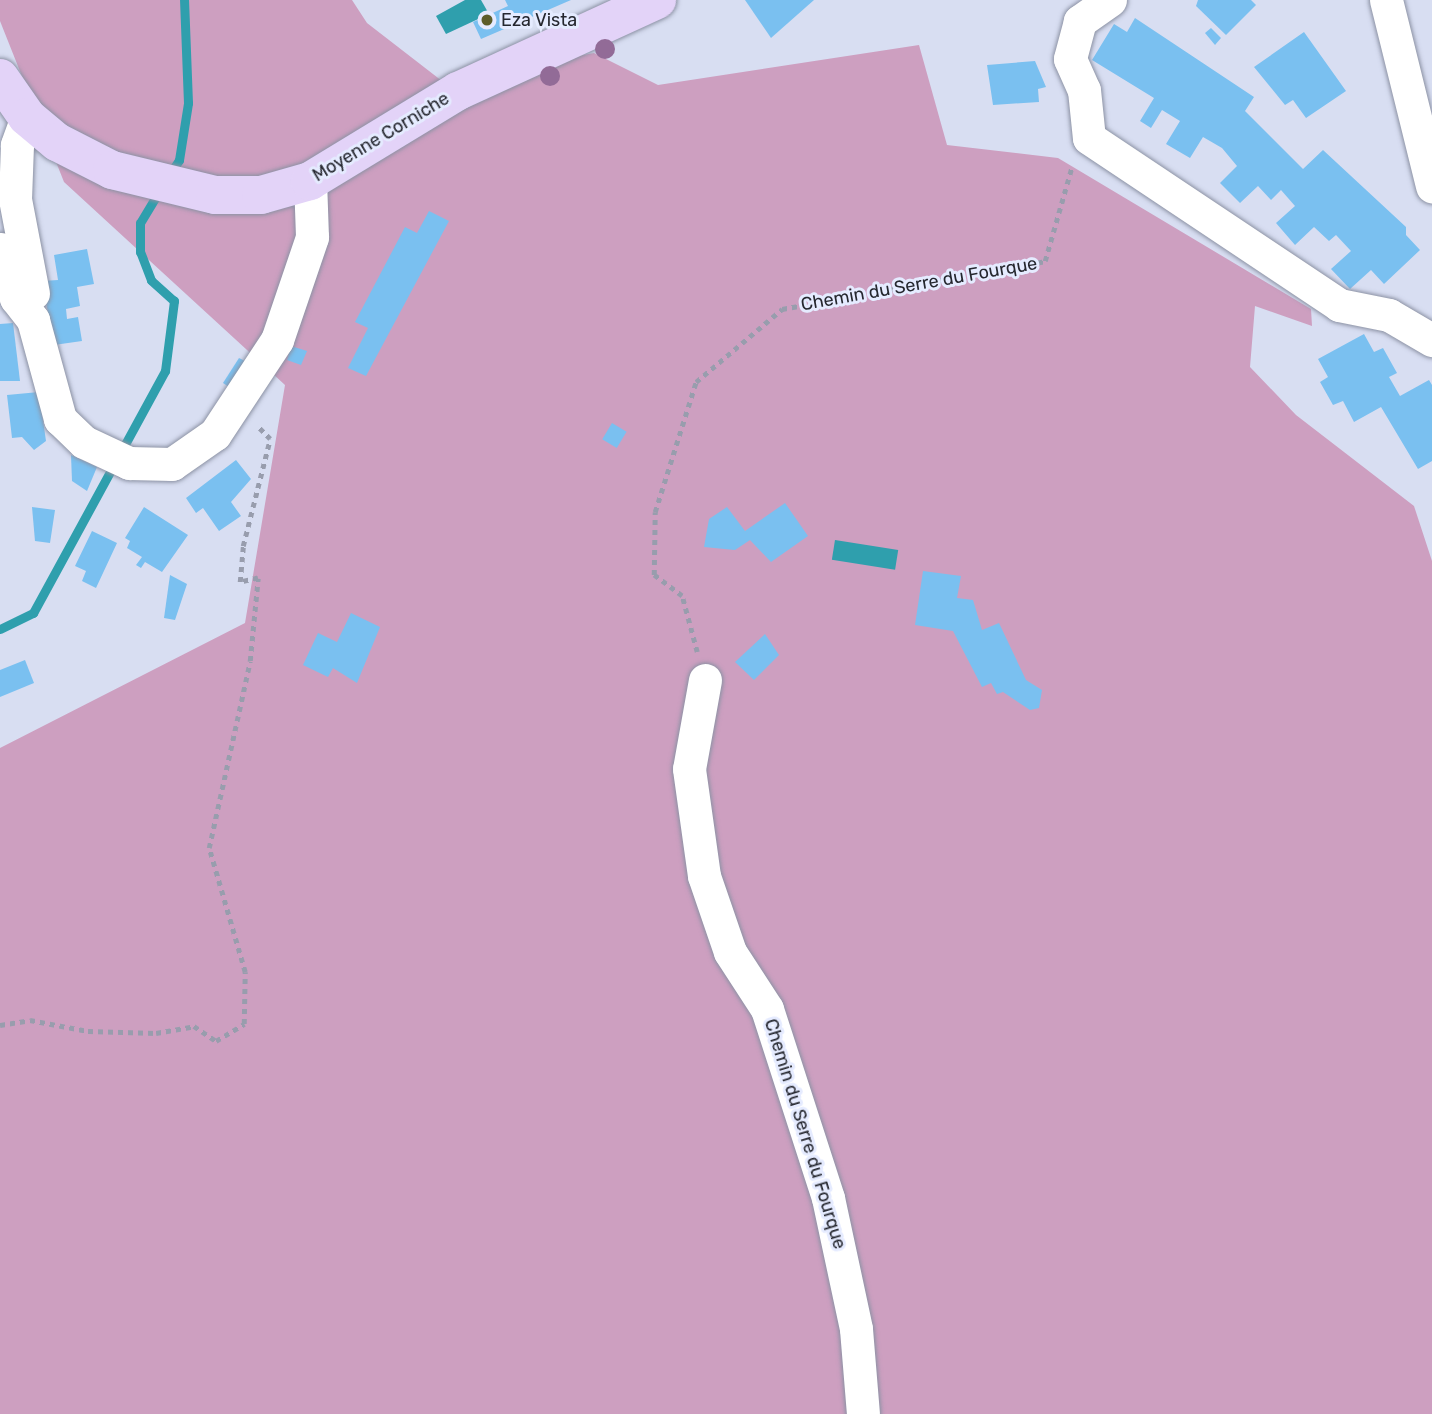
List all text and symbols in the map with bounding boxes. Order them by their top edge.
place label: Eza Vista [501,9,578,31]
marker: Eza Vista [479,12,495,28]
street label: Moyenne Corniche [309,88,453,186]
street label: Chemin du Serre du Fourque [799,253,1039,315]
street label: Chemin du Serre du Fourque [760,1016,850,1252]

